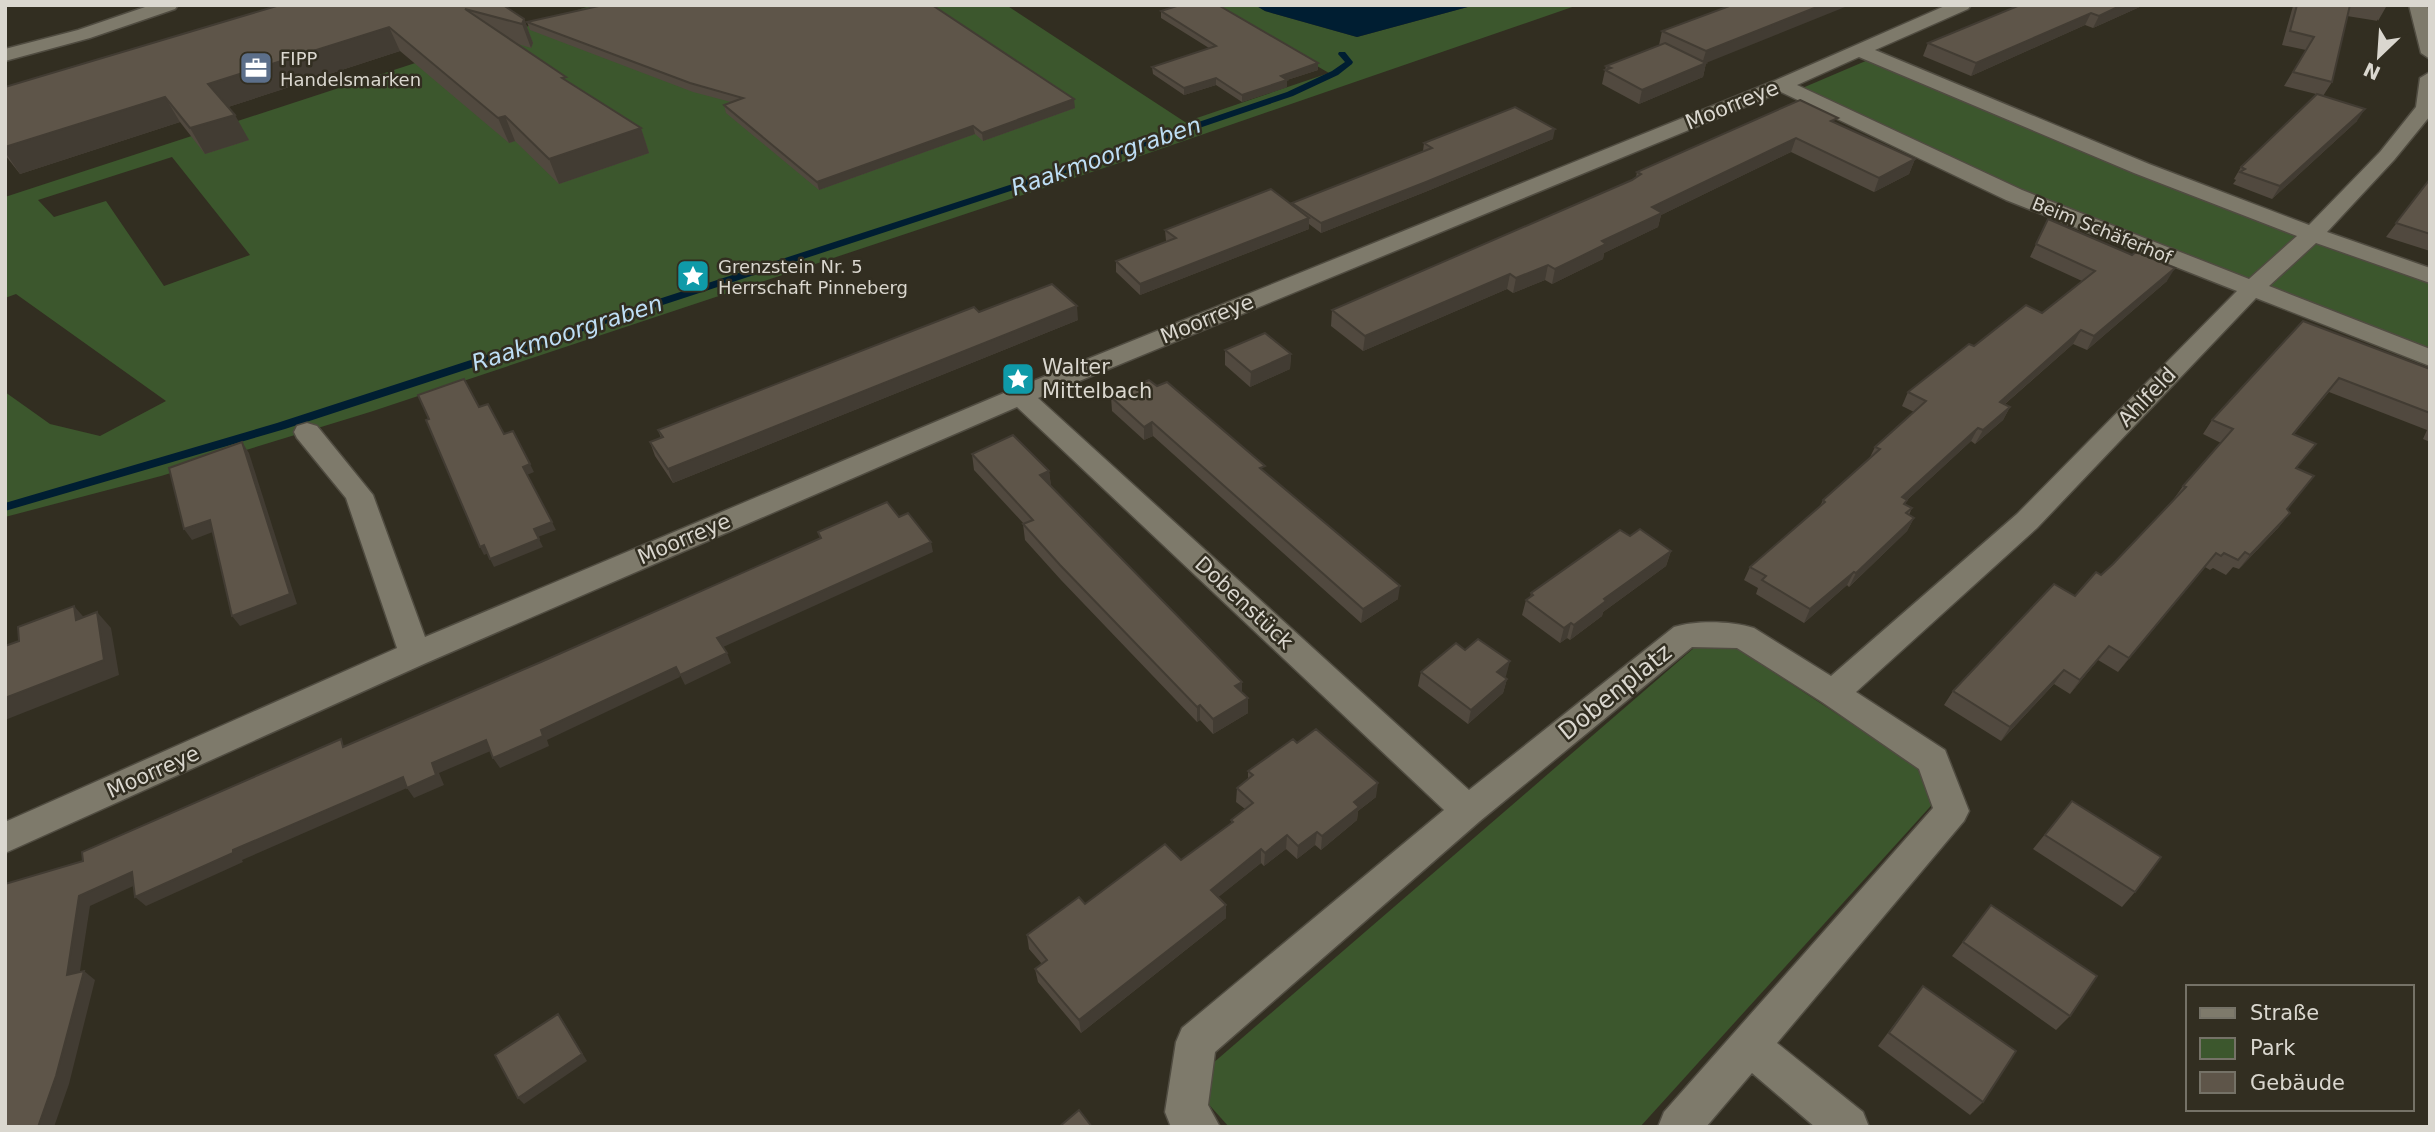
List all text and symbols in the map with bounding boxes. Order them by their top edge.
north arrow [2344,21,2414,91]
place label: FIPP Handelsmarken [280,48,421,90]
office icon: FIPP Handelsmarken [237,49,275,87]
text: N [2360,58,2384,85]
street label: Moorreye [1682,75,1782,135]
water label: Raakmoorgraben [1008,111,1204,201]
street label: Beim Schäferhof [2029,192,2175,268]
place label: Grenzstein Nr. 5 Herrschaft Pinneberg [718,256,908,298]
place icon: Grenzstein Nr. 5 Herrschaft Pinneberg [674,257,712,295]
street label: Moorreye [1157,289,1257,349]
water label: Raakmoorgraben [468,290,666,376]
place label: Walter Mittelbach [1042,355,1152,403]
place icon: Walter Mittelbach [999,360,1037,398]
street label: Ahlfeld [2113,362,2181,432]
street label: Moorreye [634,509,734,569]
street label: Dobenstück [1190,552,1298,655]
street label: Dobenplatz [1553,638,1677,746]
street label: Moorreye [103,741,203,803]
legend [2186,985,2414,1111]
text: Straße [2250,1001,2319,1025]
text: Park [2250,1036,2296,1060]
text: Gebäude [2250,1071,2345,1095]

